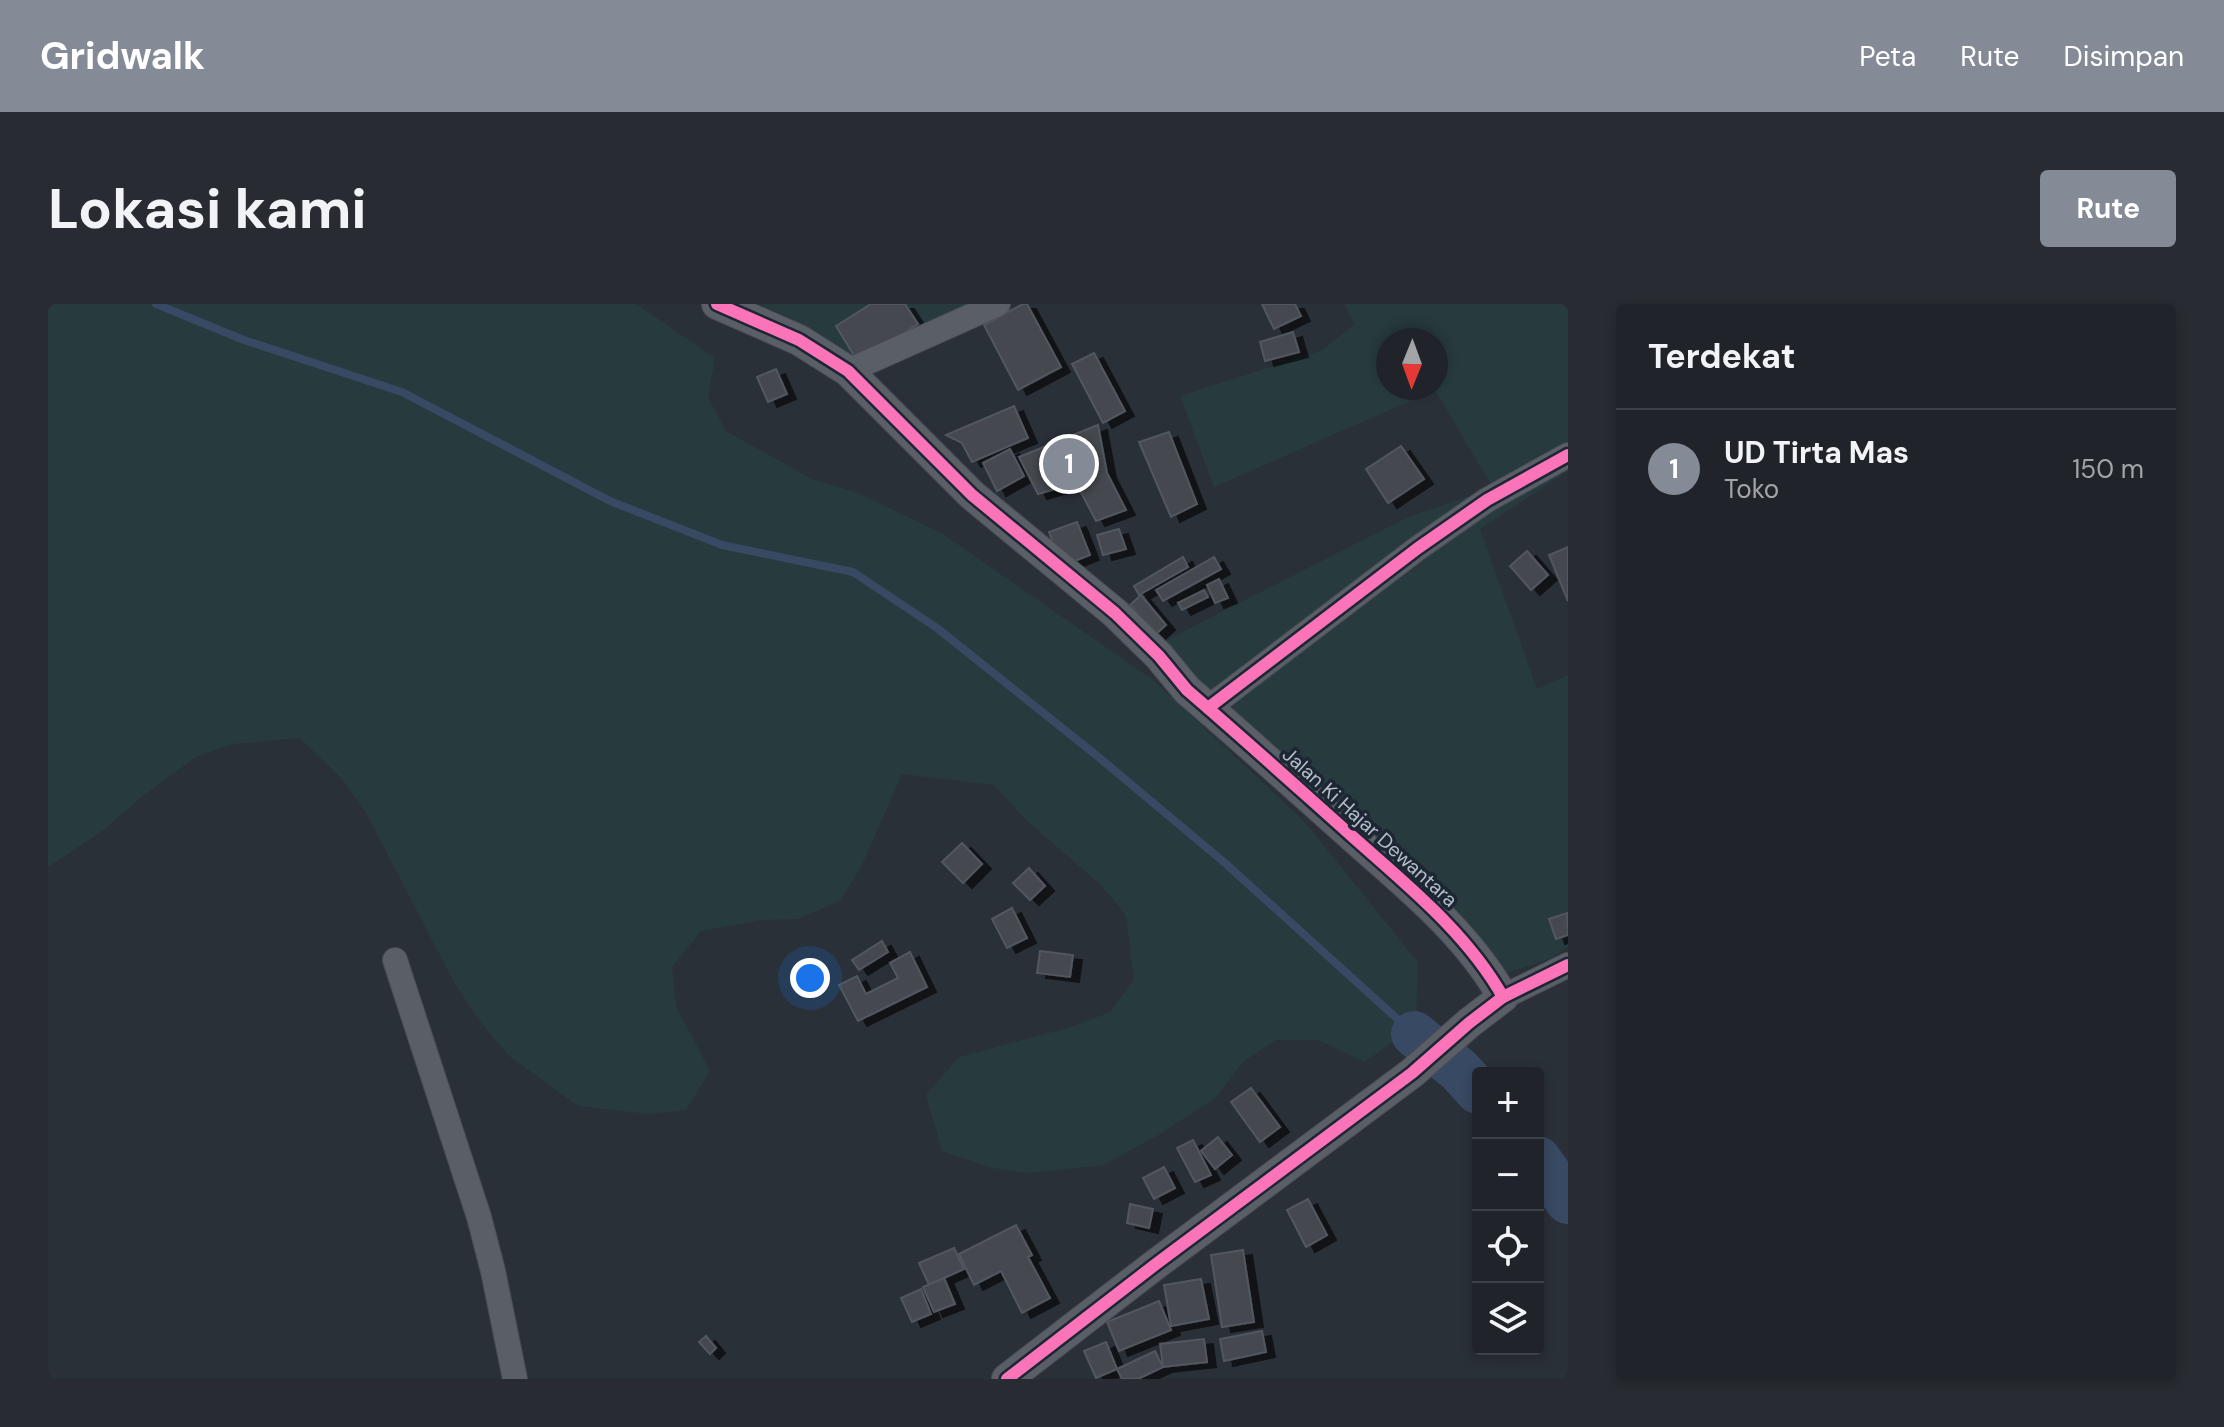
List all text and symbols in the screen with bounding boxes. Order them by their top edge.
text: Gridwalk [40,31,205,81]
text: Peta [1859,38,1916,75]
text: Rute [1960,38,2019,75]
text: Disimpan [2063,38,2184,75]
button: Rute [2040,170,2176,247]
text: Lokasi kami [48,172,367,245]
north arrow [1376,328,1448,400]
text: Terdekat [1648,334,1796,379]
text: UD Tirta Mas [1724,433,1909,472]
pin: 1 [1043,434,1095,494]
text: 1 [1669,452,1679,486]
text: 150 m [2072,452,2144,486]
text: Toko [1724,472,1779,506]
street label: Jalan Ki Hajar Dewantara [1277,741,1463,913]
your location [790,958,830,998]
map controls [1472,1067,1544,1355]
button: + [1472,1067,1544,1139]
button: − [1472,1139,1544,1211]
button: locate [1472,1211,1544,1283]
button: layers [1472,1283,1544,1355]

